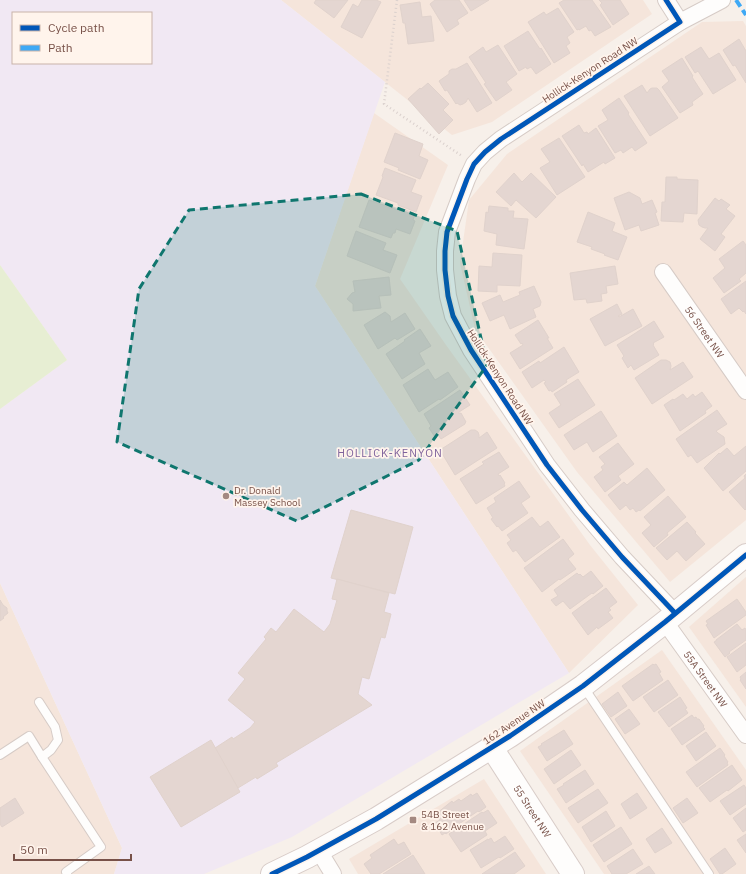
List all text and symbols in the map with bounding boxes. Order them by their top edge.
legend [12,12,152,64]
text: Cycle path [48,20,105,35]
street label: Hollick-Kenyon Road NW [540,34,640,106]
text: Path [48,40,73,55]
street label: 56 Street NW [682,303,727,360]
street label: Hollick-Kenyon Road NW [464,327,536,427]
district label: HOLLICK-KENYON [337,446,443,460]
place label: Dr. Donald Massey School [234,484,301,509]
marker: Dr. Donald Massey School [221,491,231,501]
street label: 55A Street NW [681,648,731,710]
street label: 162 Avenue NW [480,696,548,748]
street label: 55 Street NW [511,782,554,840]
place label: 54B Street & 162 Avenue [421,808,485,833]
marker: 54B Street & 162 Avenue [408,815,418,825]
scale bar [14,836,131,862]
text: 50 m [20,842,48,857]

